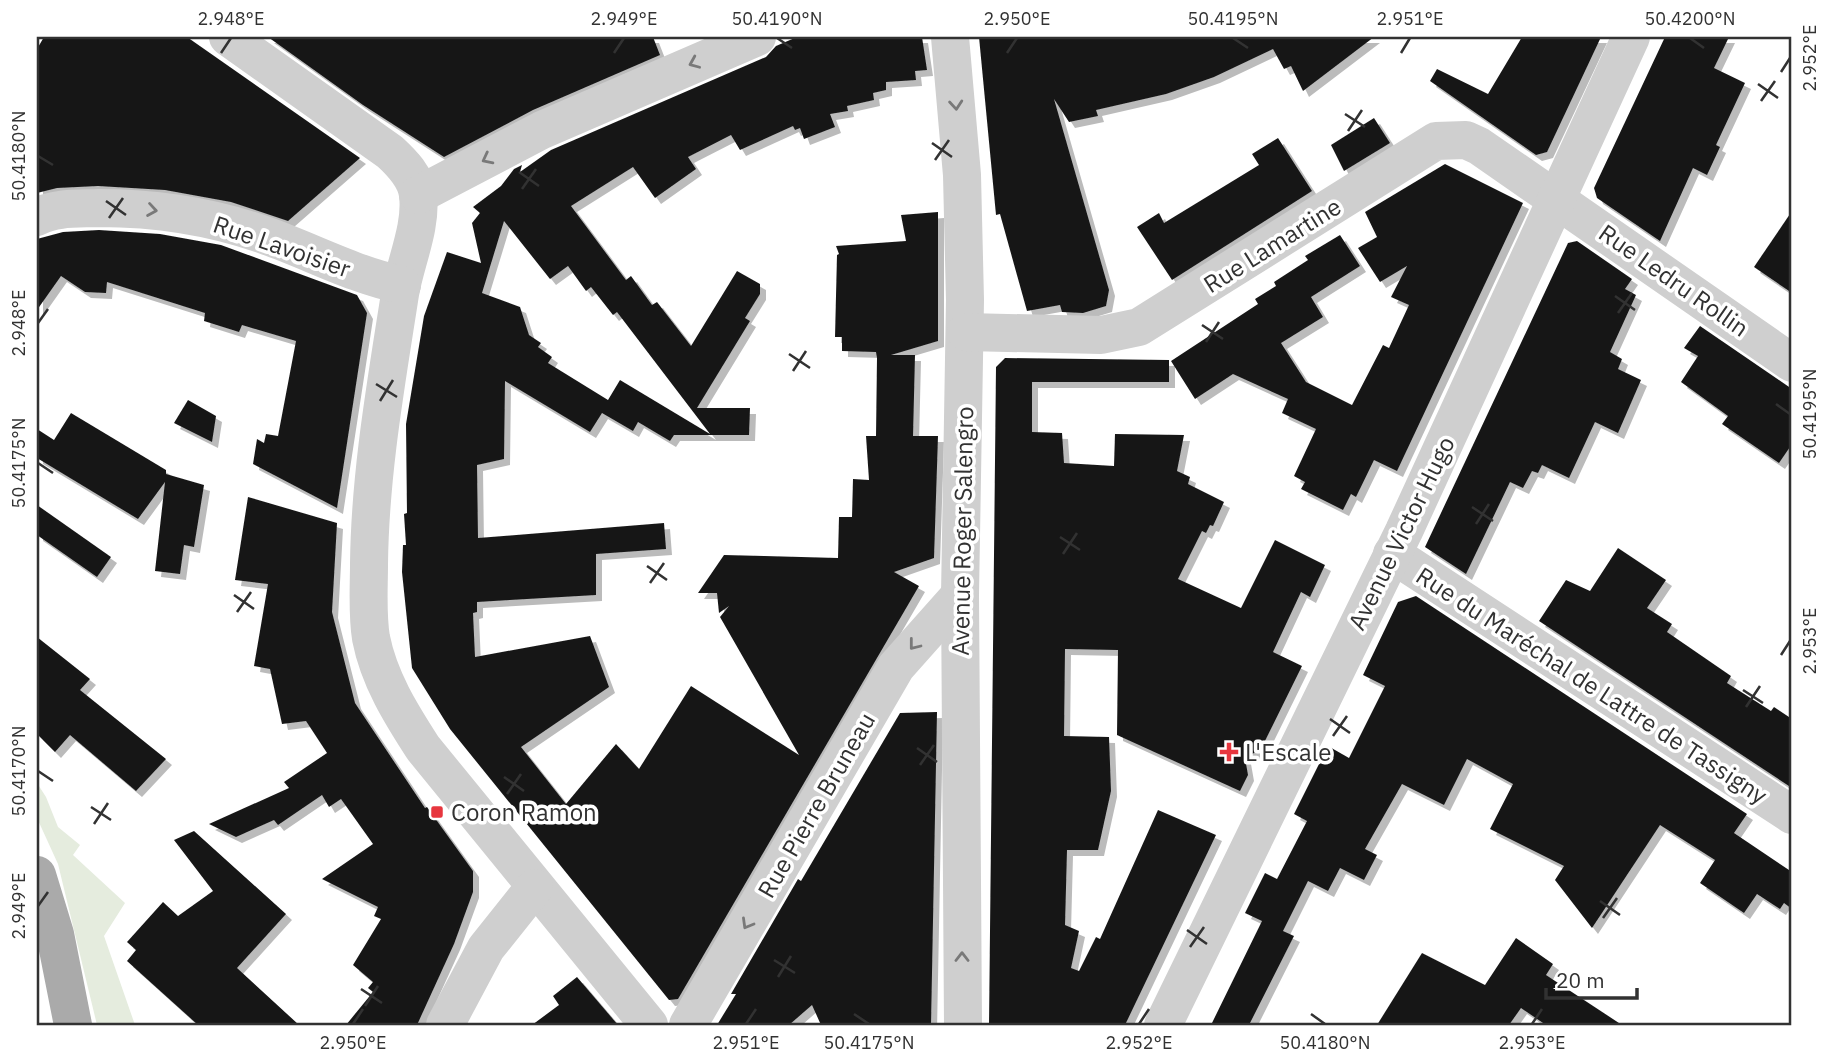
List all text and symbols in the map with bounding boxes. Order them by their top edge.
text: 2.948°E [197,7,265,30]
text: 2.949°E [590,7,658,30]
text: 50.4190°N [732,7,822,30]
text: 2.950°E [983,7,1051,30]
text: 50.4195°N [1188,7,1278,30]
text: 2.951°E [1376,7,1444,30]
text: 50.4200°N [1645,7,1735,30]
text: 2.952°E [1798,24,1821,92]
one-way arrow [689,55,701,69]
one-way arrow [948,100,963,111]
text: 50.4180°N [7,111,30,201]
one-way arrow [482,150,495,164]
street label: Rue Lamartine [1197,190,1347,300]
one-way arrow [147,202,158,217]
street label: Rue Lavoisier [209,208,355,284]
street label: Rue Ledru Rollin [1593,216,1755,344]
text: 2.948°E [7,289,30,357]
text: 50.4195°N [1798,369,1821,459]
street label: Avenue Roger Salengro [944,406,980,656]
text: 50.4175°N [7,418,30,508]
street label: Avenue Victor Hugo [1340,431,1462,635]
street label: Rue du Maréchal de Lattre de Tassigny [1410,559,1774,811]
text: 2.953°E [1798,607,1821,675]
one-way arrow [909,637,922,650]
street label: Rue Pierre Bruneau [750,706,882,904]
text: 50.4170°N [7,726,30,816]
place label: L'Escale [1245,736,1331,768]
marker: L'Escale [1219,742,1239,762]
place label: Coron Ramon [451,796,597,828]
marker: Coron Ramon [429,804,445,820]
text: 2.949°E [7,872,30,940]
one-way arrow [742,917,755,930]
one-way arrow [954,951,970,962]
scale bar [1546,957,1636,1001]
text: 20 m [1556,966,1605,994]
text: 2.950°E [319,1031,387,1054]
text: 2.951°E [712,1031,780,1054]
text: 50.4175°N [824,1031,914,1054]
text: 2.952°E [1105,1031,1173,1054]
text: 50.4180°N [1280,1031,1370,1054]
text: 2.953°E [1498,1031,1566,1054]

